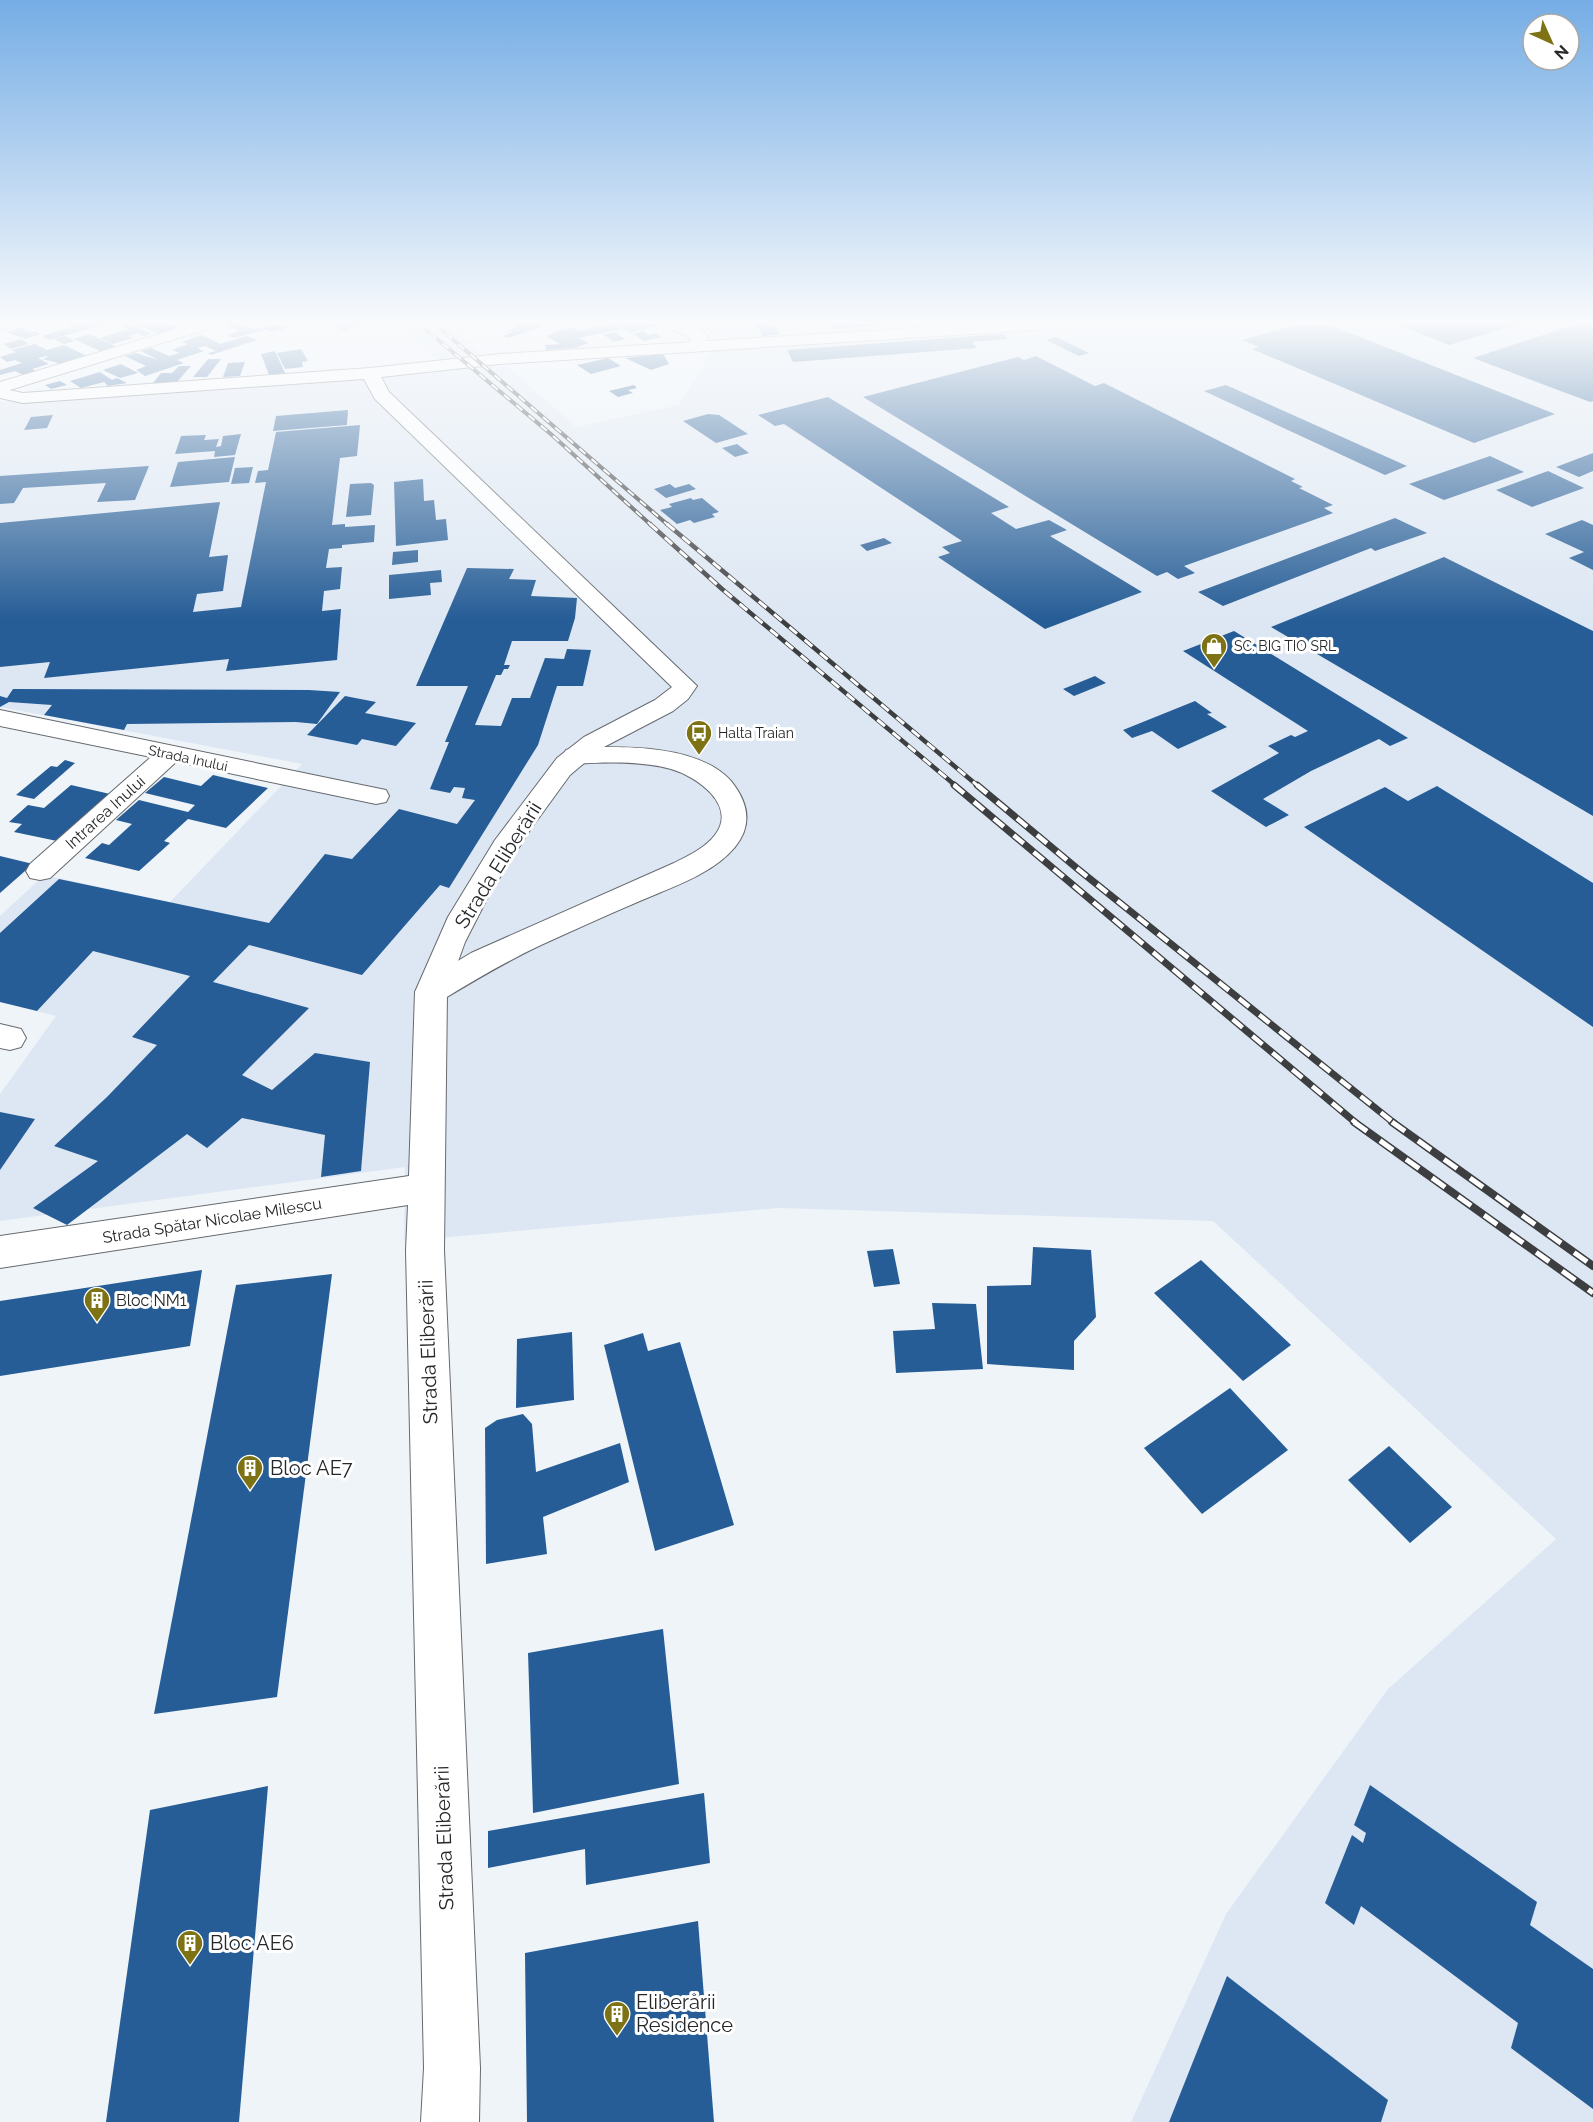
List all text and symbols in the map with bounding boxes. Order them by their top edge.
north arrow [1521,12,1581,72]
text: N [1550,41,1572,63]
shop icon: SC. BIG TIO SRL [1199,631,1229,669]
place label: SC. BIG TIO SRL [1234,638,1336,654]
bus stop icon: Halta Traian [684,718,714,756]
place label: Halta Traian [718,725,794,741]
street label: Strada Inului [147,742,229,774]
street label: Intrarea Inului [62,772,149,853]
street label: Strada Eliberării [449,797,547,933]
street label: Strada Spătar Nicolae Milescu [101,1194,323,1247]
street label: Strada Eliberării [413,1279,443,1425]
building icon: Bloc NM1 [82,1285,112,1323]
place label: Bloc NM1 [116,1291,187,1310]
building icon: Bloc AE7 [235,1453,265,1491]
place label: Bloc AE7 [270,1456,353,1480]
street label: Strada Eliberării [429,1765,459,1911]
building icon: Bloc AE6 [175,1928,205,1966]
place label: Bloc AE6 [210,1931,294,1955]
place label: Eliberării Residence [636,1990,733,2037]
building icon: Eliberării Residence [602,1999,632,2037]

